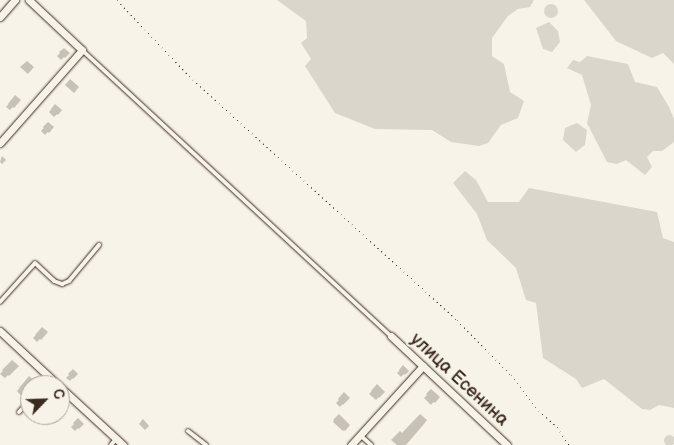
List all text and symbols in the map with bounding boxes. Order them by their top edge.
street label: улица Есенина [405,329,513,431]
north arrow [20,375,70,425]
text: С [48,386,68,402]

